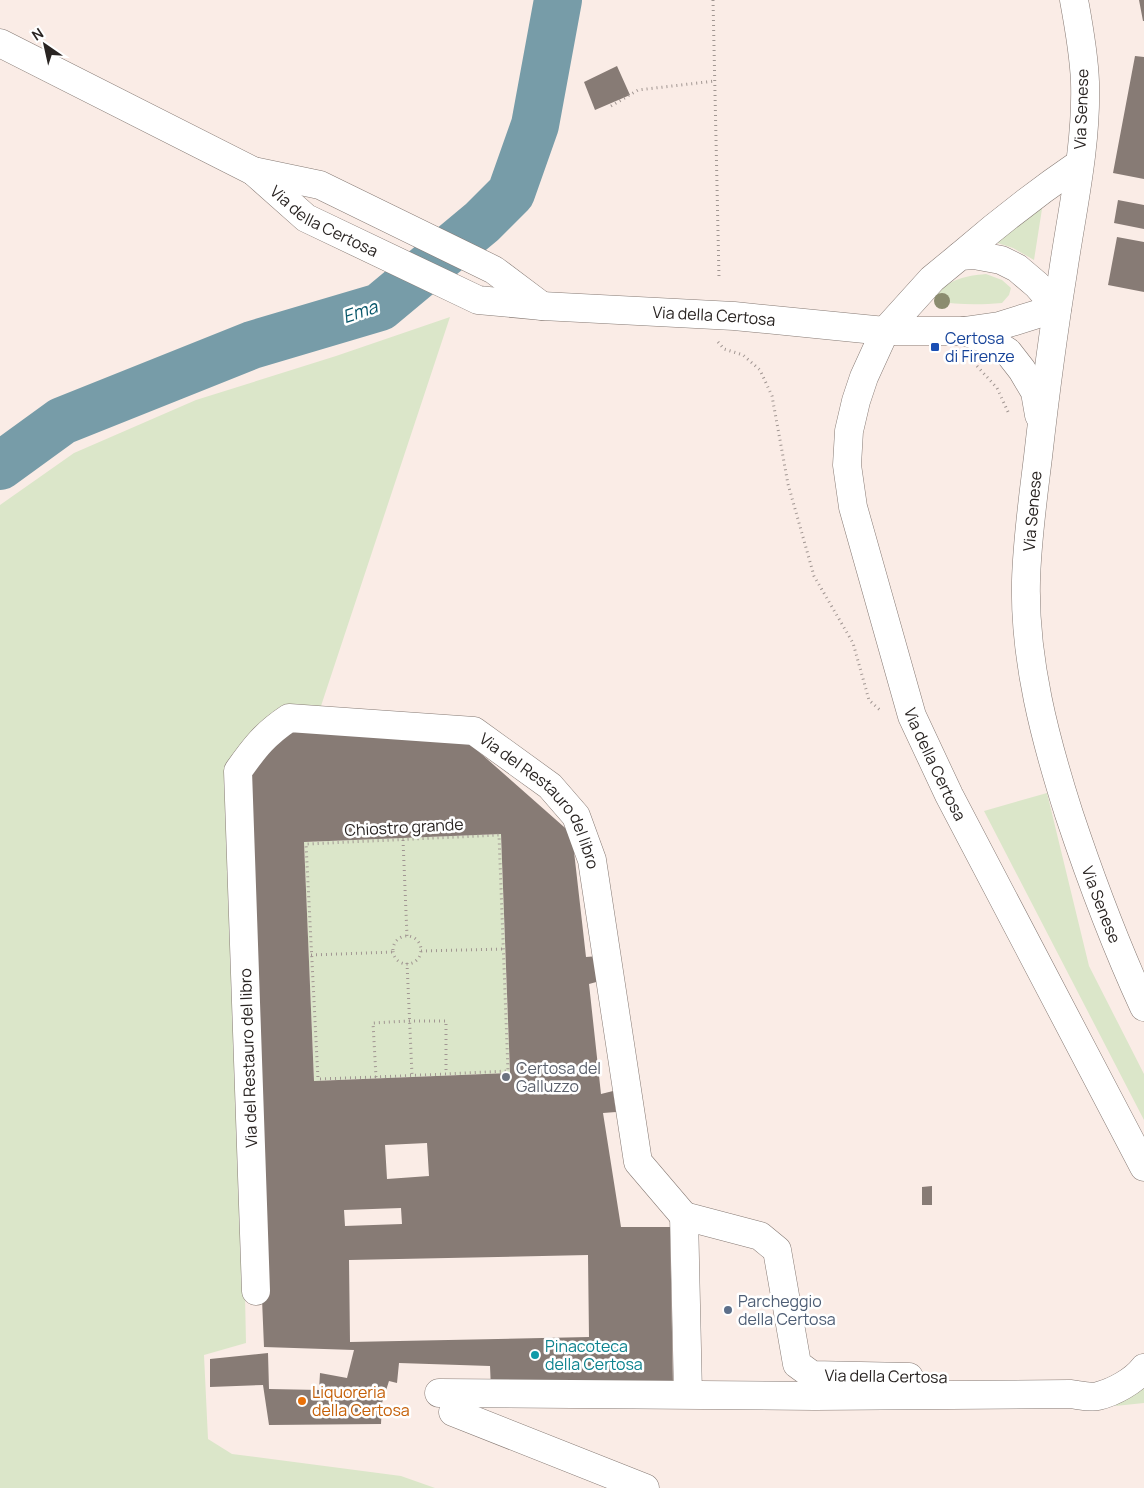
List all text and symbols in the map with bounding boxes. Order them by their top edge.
north arrow [20,20,70,70]
text: N [28,23,47,44]
street label: Via Senese [1069,68,1093,150]
street label: Via della Certosa [266,180,382,262]
water label: Ema [339,294,381,328]
street label: Via della Certosa [652,301,776,331]
place label: Certosa di Firenze [945,327,1015,367]
marker: Certosa di Firenze [929,341,941,353]
street label: Via Senese [1018,470,1046,552]
street label: Via della Certosa [899,705,972,824]
street label: Via del Restauro del libro [475,728,604,870]
street label: Chiostro grande [344,813,464,841]
street label: Via Senese [1077,863,1126,946]
street label: Via del Restauro del libro [234,968,262,1148]
place label: Certosa del Galluzzo [516,1057,601,1097]
marker: Certosa del Galluzzo [500,1071,512,1083]
place label: Parcheggio della Certosa [738,1290,836,1330]
marker: Parcheggio della Certosa [722,1304,734,1316]
place label: Pinacoteca della Certosa [545,1335,643,1375]
marker: Pinacoteca della Certosa [529,1349,541,1361]
street label: Via della Certosa [824,1364,948,1388]
place label: Liquoreria della Certosa [312,1381,410,1421]
marker: Liquoreria della Certosa [296,1395,308,1407]

